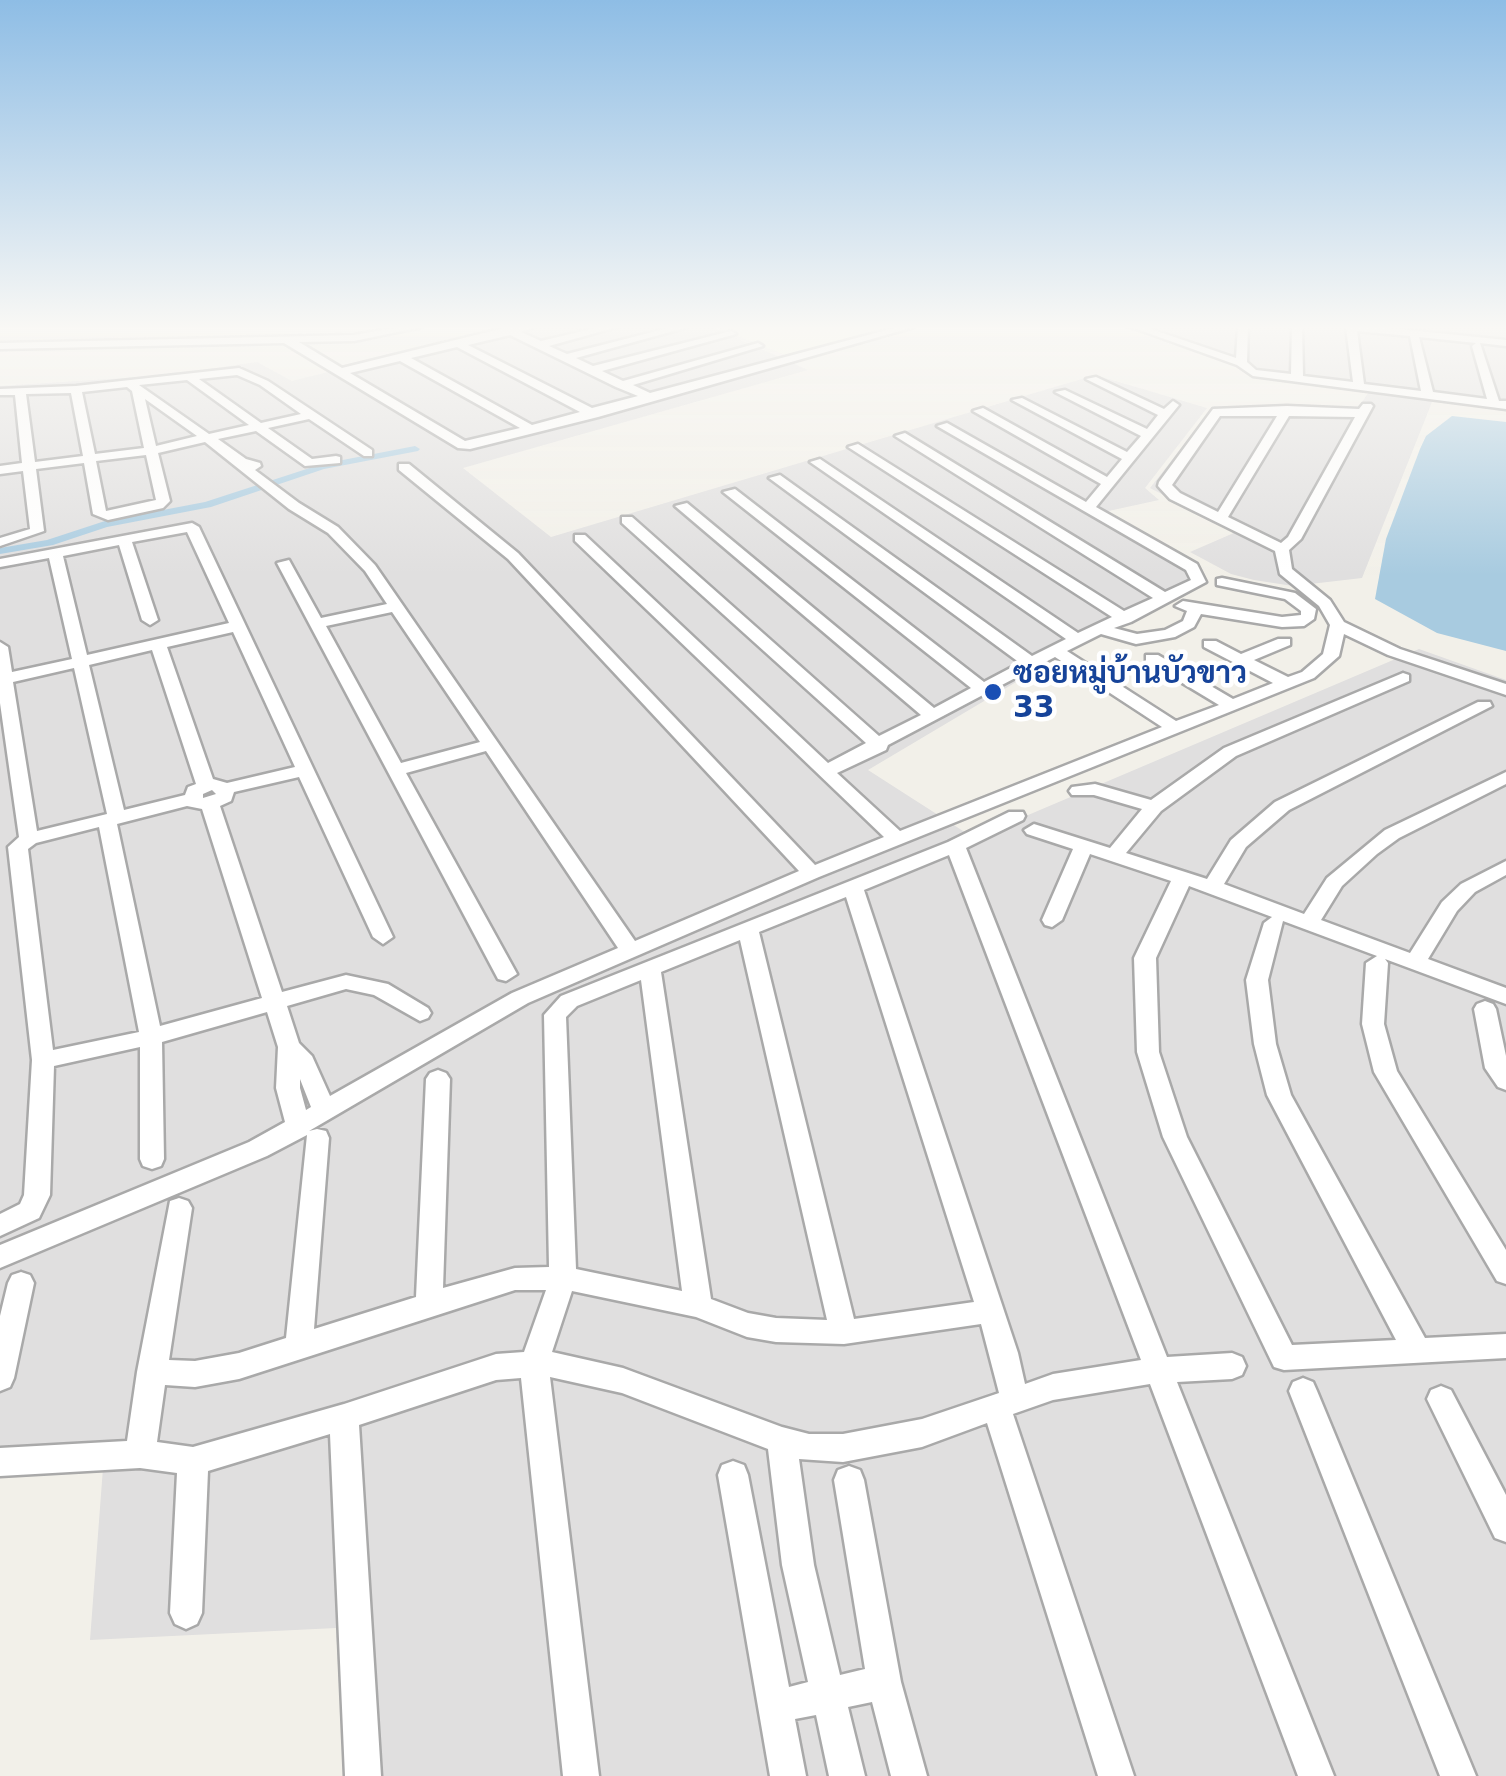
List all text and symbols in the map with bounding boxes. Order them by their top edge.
place label: ซอยหมู่บ้านบัวขาว 33 [1013,657,1247,728]
marker: ซอยหมู่บ้านบัวขาว 33 [982,681,1004,703]

